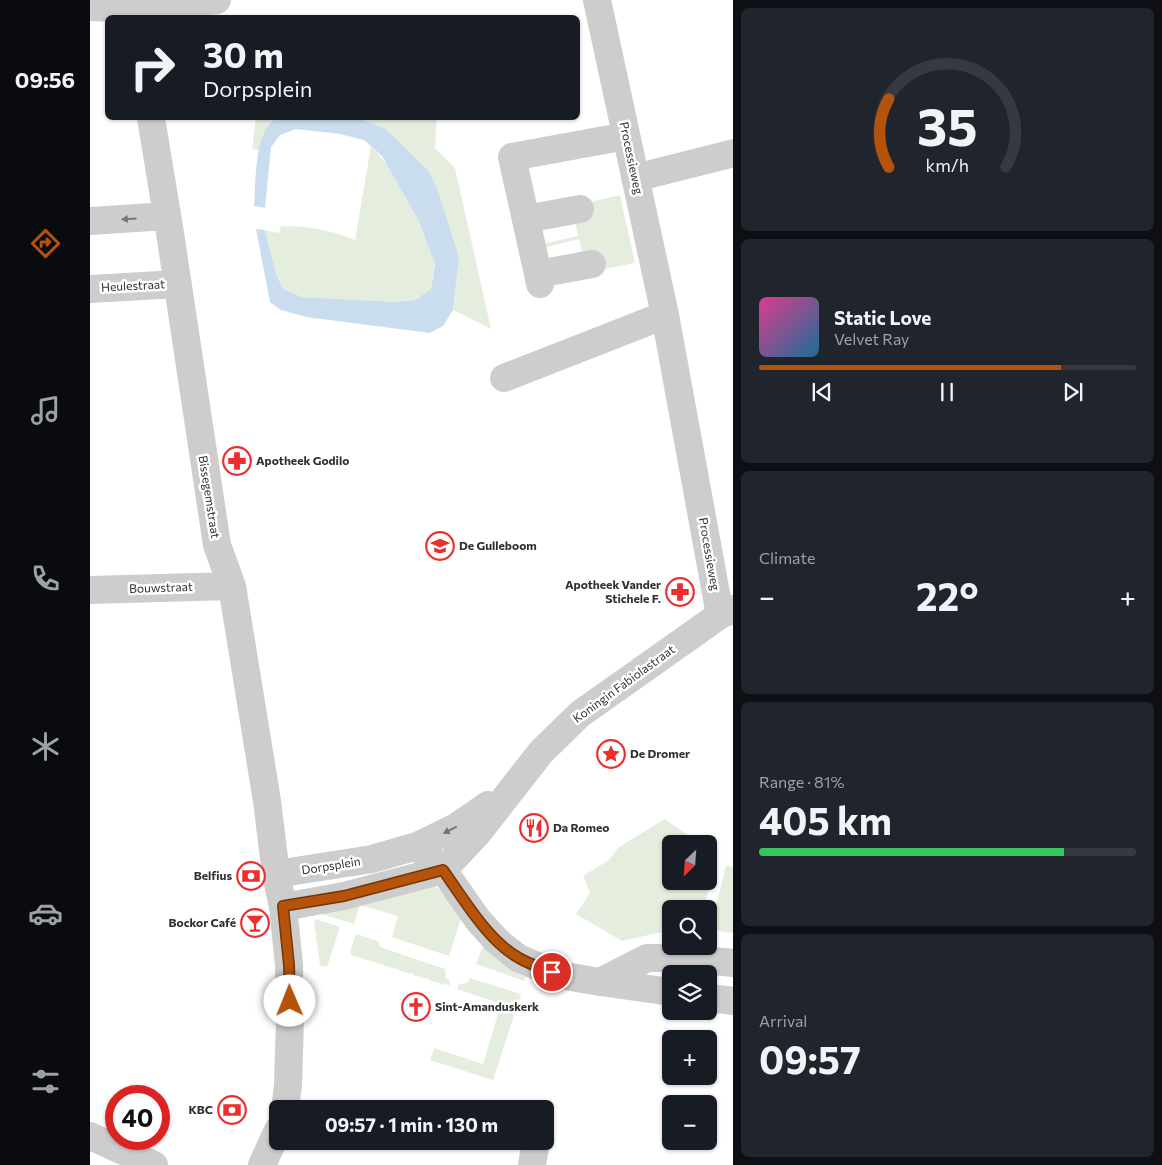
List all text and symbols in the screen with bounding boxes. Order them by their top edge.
text: 30 m [203,32,284,75]
icon: right [120,35,185,100]
text: 09:56 [15,66,75,93]
text: Dorpsplein [203,75,312,102]
text: 35 [917,93,978,157]
street label: Processieweg [617,120,647,196]
text: km/h [926,154,969,176]
one-way arrow [120,215,136,223]
icon: directions [28,226,63,261]
street label: Heulestraat [101,276,165,294]
text: Static Love [834,306,931,329]
text: Velvet Ray [834,329,909,348]
icon: previous [808,378,836,406]
icon: pause [933,378,961,406]
icon: next [1059,378,1087,406]
icon: music [28,393,63,428]
pharmacy icon: Apotheek Godilo [222,446,252,476]
place label: Apotheek Godilo [256,453,349,467]
street label: Bissegemstraat [197,454,223,539]
street label: Processieweg [697,516,723,592]
school or university icon: De Gulleboom [425,531,455,561]
place label: De Gulleboom [459,538,537,552]
text: Climate [759,548,815,567]
icon: phone [28,561,63,596]
text: 22° [916,572,979,619]
place label: Apotheek Vander Stichele F. [565,577,661,605]
pharmacy icon: Apotheek Vander Stichele F. [665,577,695,607]
street label: Bouwstraat [129,579,193,595]
text: − [759,579,775,613]
text: + [1120,579,1136,613]
street label: Koningin Fabiolastraat [570,641,677,725]
icon: climate [28,729,63,764]
place icon: De Dromer [596,739,626,769]
place label: De Dromer [630,746,690,760]
text: Range · 81% [759,772,845,791]
text: 405 km [759,796,892,843]
restaurant icon: Da Romeo [519,813,549,843]
place label: Da Romeo [553,820,609,834]
one-way arrow [443,826,457,834]
north arrow [662,835,718,890]
map controls [662,835,717,1150]
street label: Dorpsplein [300,853,361,877]
bank icon: Belfius [236,861,266,891]
place label: Belfius [194,868,232,882]
icon: car [28,896,63,931]
button: search [662,900,717,955]
bar icon: Bockor Café [240,908,270,938]
place label: Bockor Café [169,915,236,929]
pin [531,951,573,993]
icon: arrive [538,958,566,986]
button: layers [662,965,717,1020]
position arrow [263,974,315,1026]
church icon: Sint-Amanduskerk [401,992,431,1022]
place label: Sint-Amanduskerk [435,999,539,1013]
text: Arrival [759,1011,807,1030]
button: + [662,1030,717,1085]
text: 09:57 [759,1035,861,1082]
icon: filters [28,1064,63,1099]
speed limit sign: 40 [105,1085,170,1150]
bank icon: KBC [217,1095,247,1125]
button: − [662,1095,717,1150]
place label: KBC [188,1102,213,1116]
text: 09:57 · 1 min · 130 m [325,1113,498,1136]

